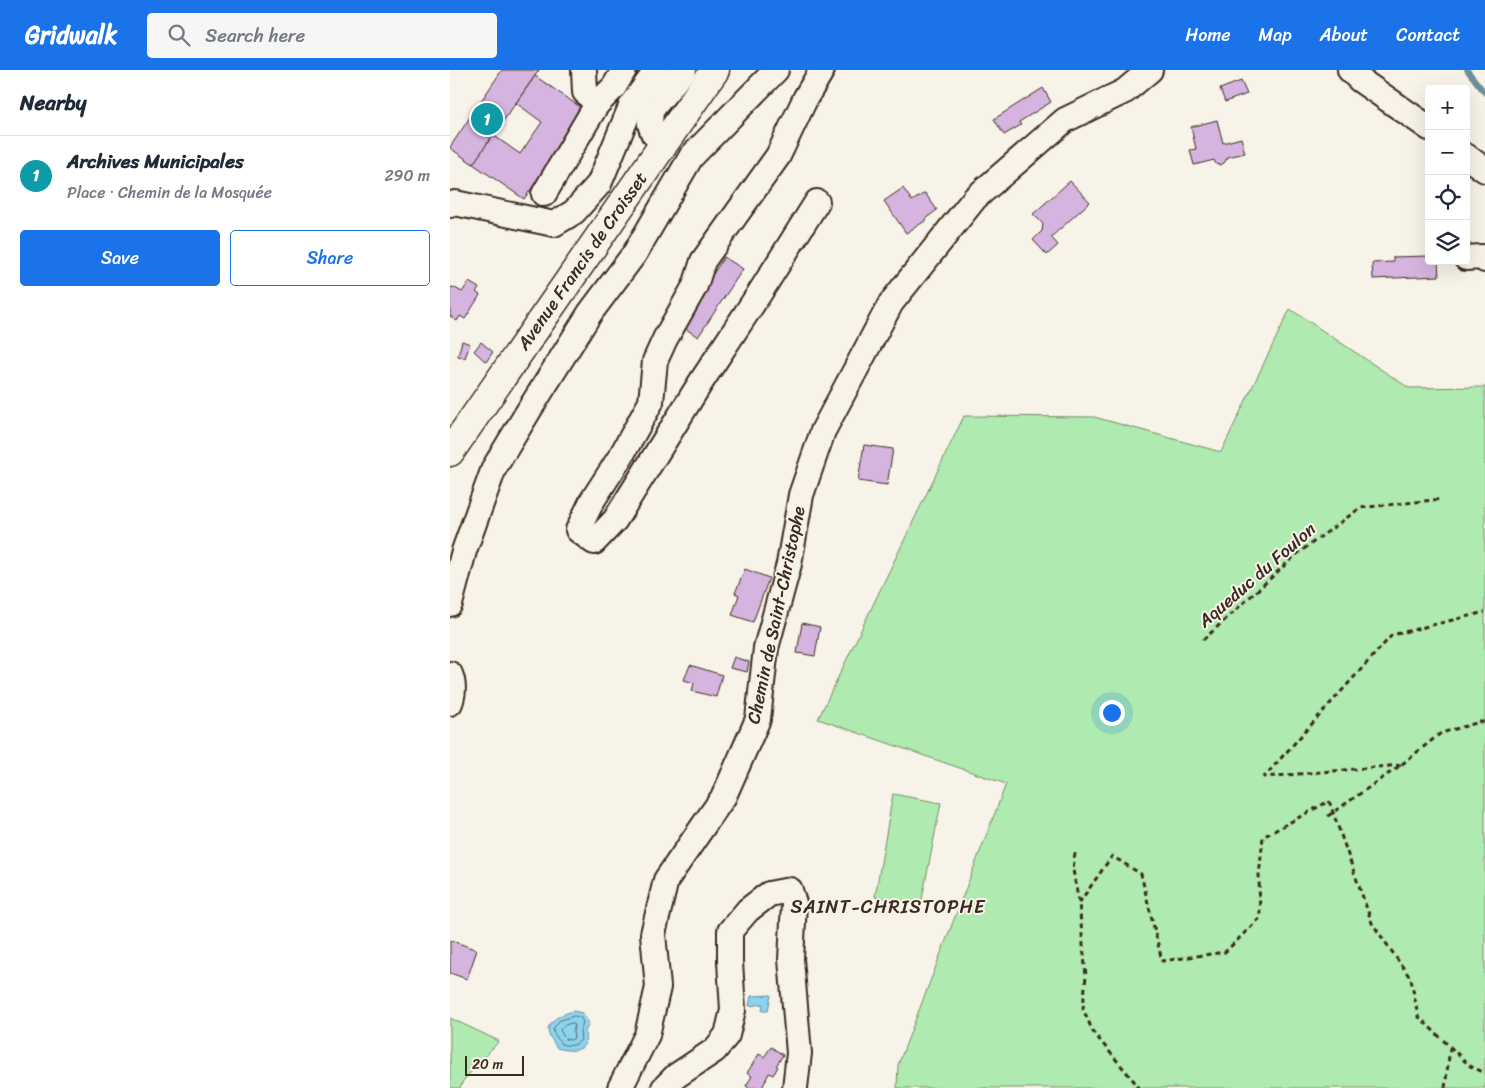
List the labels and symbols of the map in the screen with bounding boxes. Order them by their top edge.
pin: 1 [471,100,503,138]
street label: Avenue Francis de Croisset [508,165,656,358]
street label: Chemin de Saint-Christophe [737,503,815,727]
street label: Aqueduc du Foulon [1190,514,1324,637]
your location [1099,700,1125,726]
district label: SAINT-CHRISTOPHE [790,890,986,923]
scale bar [465,1053,524,1076]

